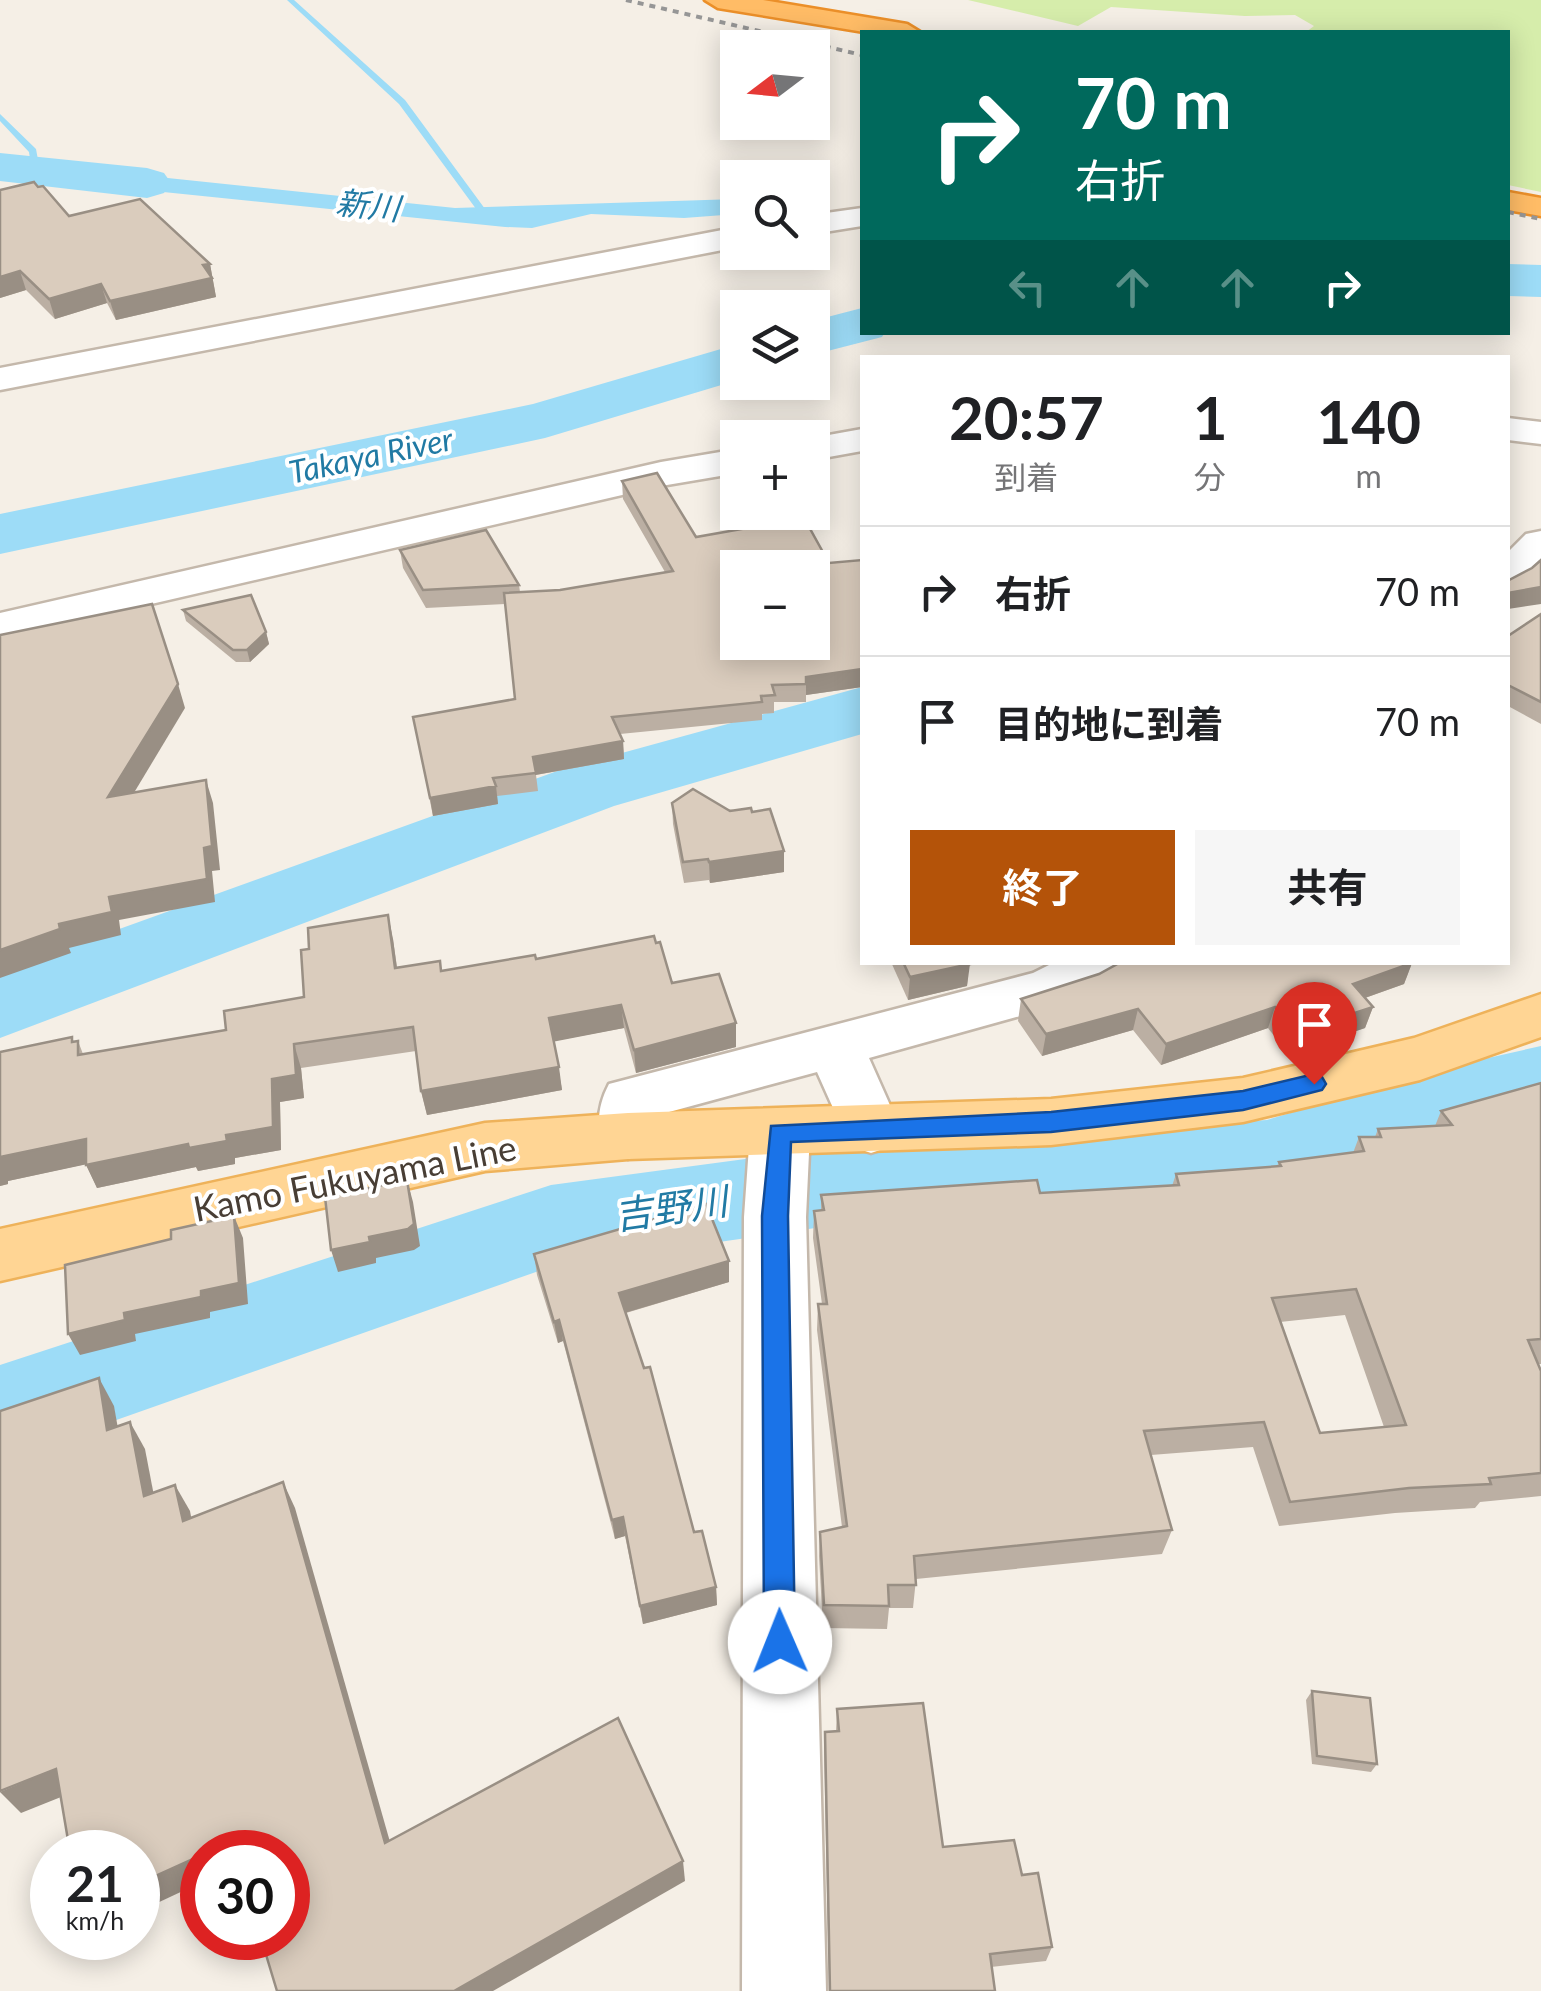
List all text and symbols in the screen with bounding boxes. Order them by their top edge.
north arrow [720,30,830,140]
map controls [720,30,830,660]
text: 70 m [1075,60,1232,144]
icon: right [910,70,1040,200]
text: 右折 [1075,153,1165,207]
button: search [720,160,830,270]
water label: 新川 [334,182,405,228]
icon: left [1000,260,1055,315]
icon: ahead [1105,260,1160,315]
icon: ahead [1210,260,1265,315]
icon: right [1315,260,1370,315]
button: layers [720,290,830,400]
text: 20:57 [949,381,1104,453]
text: 1 [1193,381,1228,453]
text: 140 [1317,385,1421,457]
water label: Takaya River [285,418,457,491]
button: + [720,420,830,530]
text: m [1356,456,1382,495]
text: 到着 [994,457,1058,496]
text: 分 [1194,457,1226,496]
button: − [720,550,830,660]
icon: right [910,564,965,619]
text: 70 m [1375,568,1460,614]
text: 右折 [995,570,1071,616]
icon: arrive [910,694,965,749]
text: 70 m [1375,698,1460,744]
text: 目的地に到着 [995,700,1223,746]
button: 終了 [910,830,1175,945]
button: 共有 [1195,830,1460,945]
pin [1272,982,1357,1085]
icon: arrive [1287,997,1342,1052]
street label: Kamo Fukuyama Line [190,1125,520,1229]
water label: 吉野川 [611,1176,734,1238]
position arrow [728,1590,832,1694]
speed limit sign: 30 [180,1830,310,1960]
text: 21 [66,1853,124,1913]
text: km/h [66,1905,124,1935]

